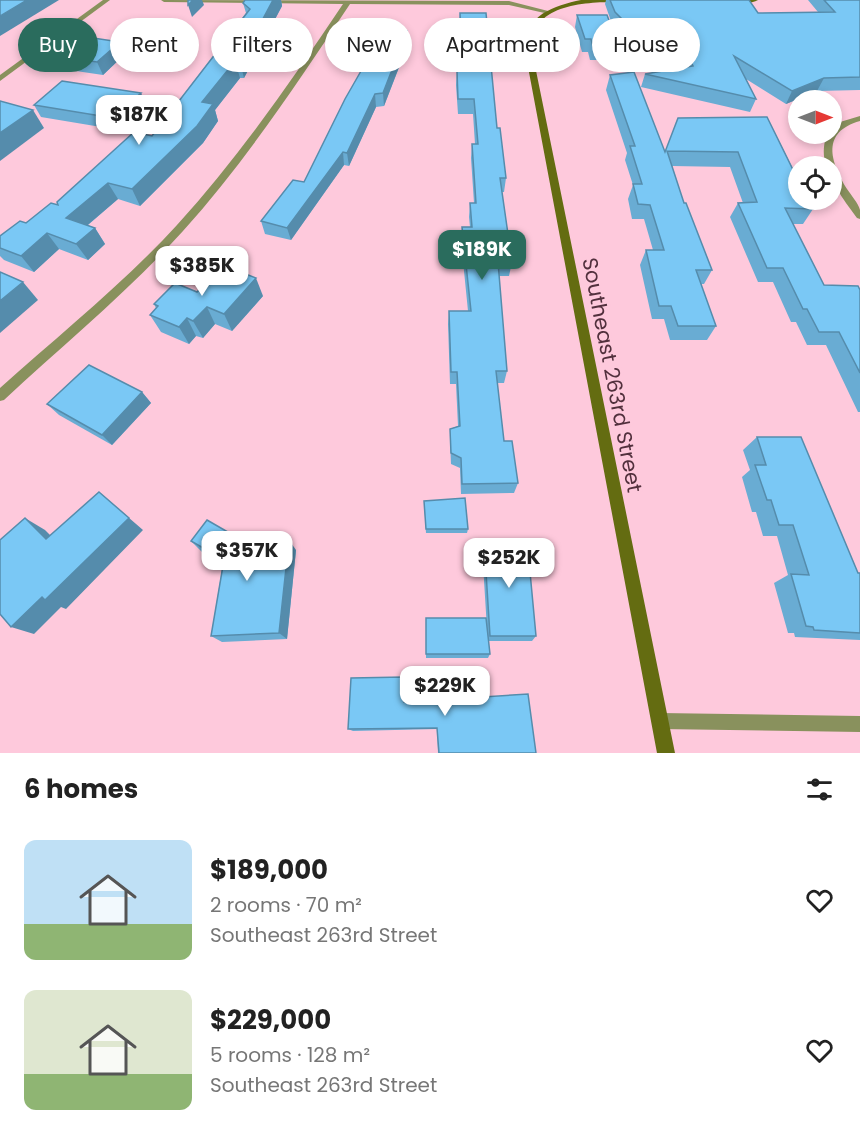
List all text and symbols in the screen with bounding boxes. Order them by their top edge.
chip: Buy [18,18,98,72]
chip: Rent [110,18,199,72]
chip: Filters [211,18,313,72]
chip: New [325,18,412,72]
chip: Apartment [424,18,580,72]
chip: House [592,18,700,72]
north arrow [788,90,842,144]
map controls [788,90,842,210]
pin: $187K [97,95,181,146]
text: $187K [110,100,168,128]
button: locate [788,156,842,210]
pin: $189K [440,230,524,281]
text: $189K [452,235,512,263]
pin: $385K [160,246,244,297]
text: $385K [169,251,235,279]
street label: Southeast 263rd Street [575,255,649,495]
pin: $357K [205,531,289,582]
text: $357K [216,536,278,564]
pin: $252K [467,538,551,589]
text: $252K [478,543,540,571]
pin: $229K [403,666,487,717]
text: $229K [414,671,476,699]
text: 6 homes [24,771,138,807]
icon: filters [803,773,836,806]
text: $189,000 [210,852,328,888]
icon: home [72,864,144,936]
icon: heart [803,884,836,917]
text: 2 rooms · 70 m² [210,891,362,919]
text: Southeast 263rd Street [210,921,437,949]
text: $229,000 [210,1002,331,1038]
icon: home [72,1014,144,1086]
icon: heart [803,1034,836,1067]
text: 5 rooms · 128 m² [210,1041,370,1069]
text: Southeast 263rd Street [210,1071,437,1099]

